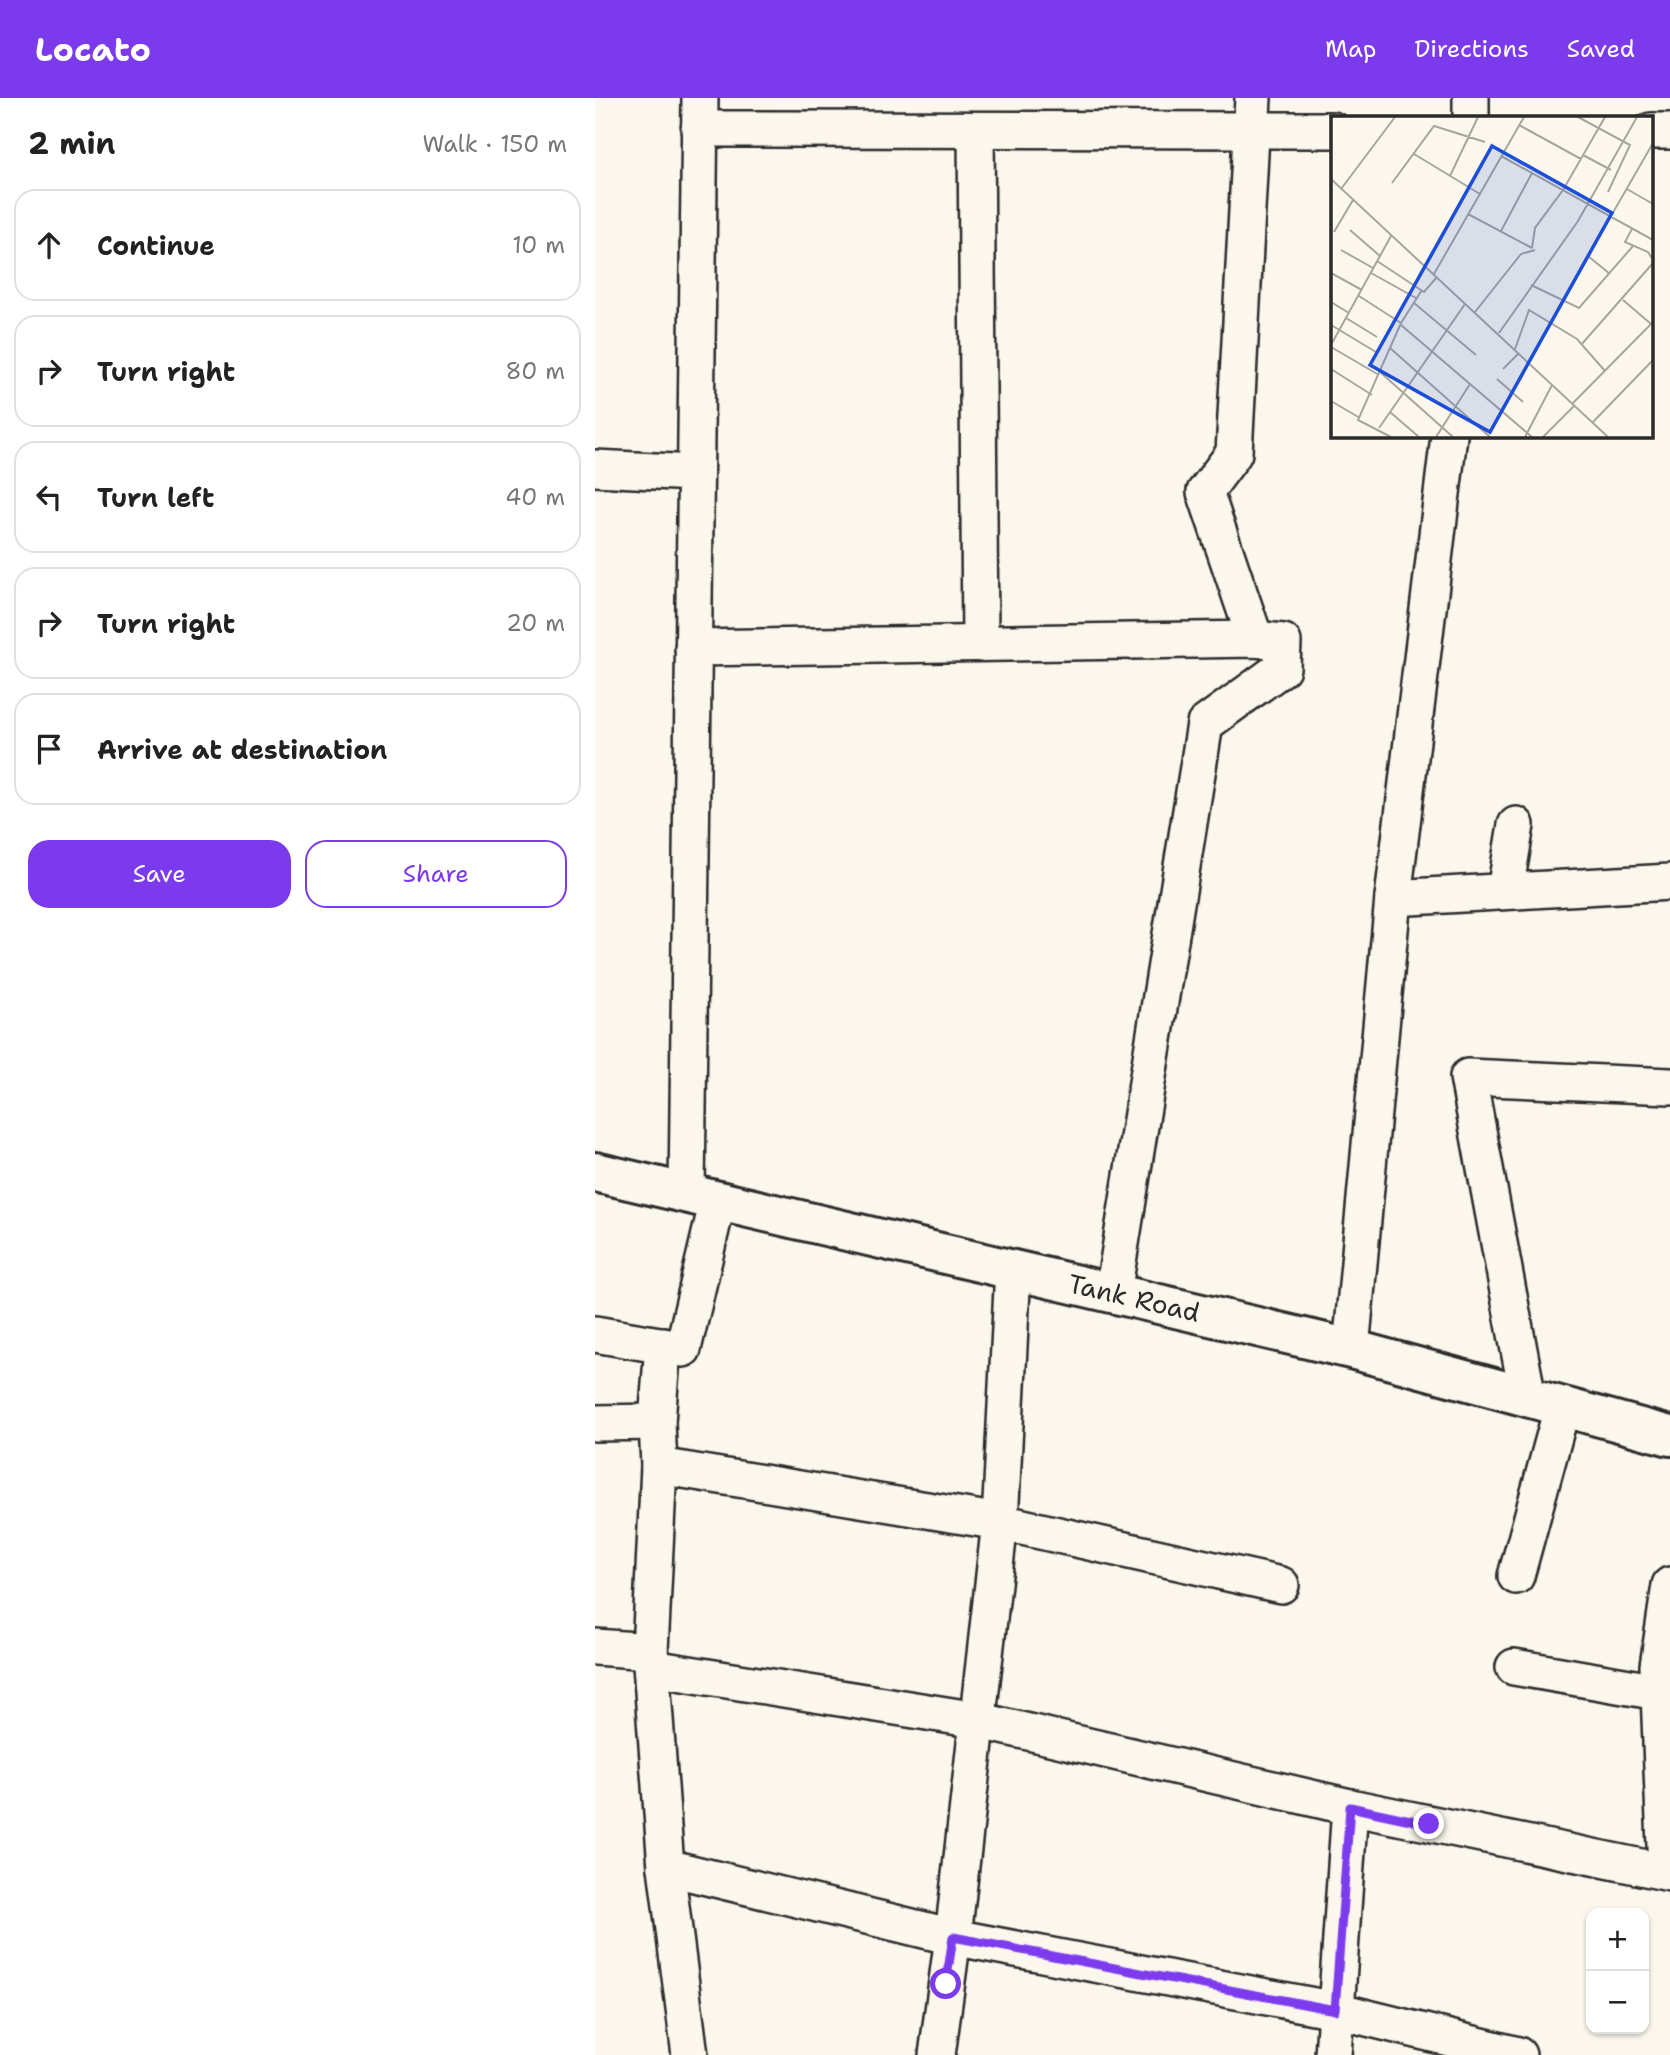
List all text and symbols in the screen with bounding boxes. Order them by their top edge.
text: Locato [35,27,151,72]
text: Map [1325,33,1376,65]
text: Directions [1414,33,1529,65]
text: Saved [1567,33,1635,65]
inset map [1331,116,1653,438]
text: 2 min [28,123,115,164]
text: Walk · 150 m [422,129,567,159]
icon: ahead [30,226,68,264]
text: Continue [97,228,215,263]
text: 10 m [512,230,565,260]
icon: right [30,352,68,390]
text: Turn right [97,354,235,389]
text: 80 m [506,356,565,386]
icon: left [30,478,68,516]
text: Turn left [97,480,214,515]
text: 40 m [505,482,565,512]
icon: right [30,604,68,642]
text: Turn right [97,606,235,641]
text: 20 m [506,608,565,638]
icon: arrive [30,730,68,768]
text: Arrive at destination [97,732,387,767]
button: Save [28,840,291,908]
button: Share [305,840,567,908]
street label: Tank Road [1065,1265,1203,1330]
route end [1413,1808,1444,1839]
map controls [1586,1908,1649,2034]
button: + [1586,1908,1649,1971]
route start [930,1968,961,1999]
button: − [1586,1971,1649,2034]

